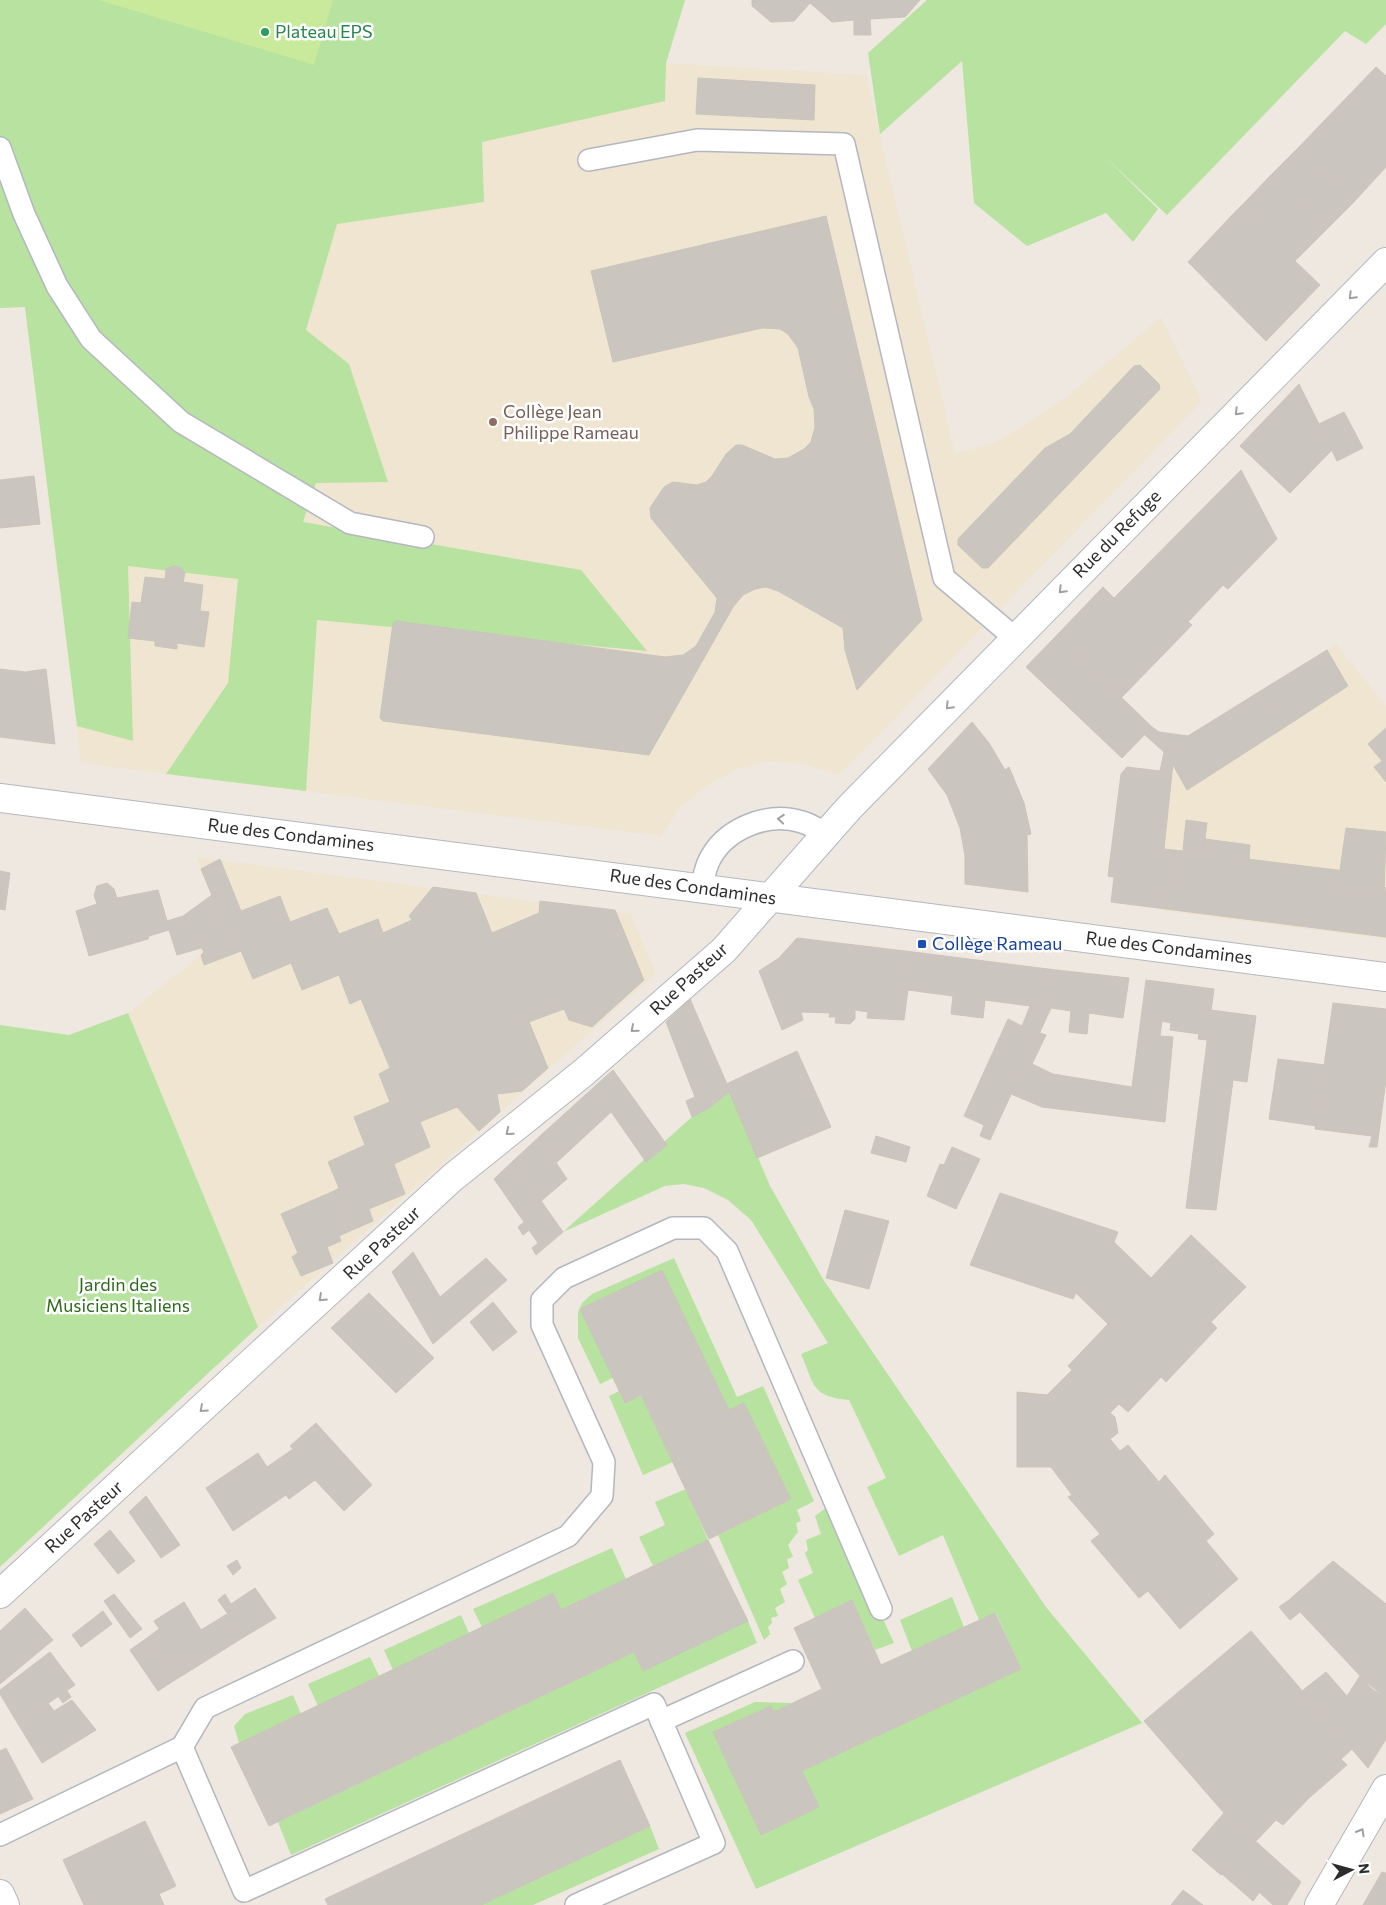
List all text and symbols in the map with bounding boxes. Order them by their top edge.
place label: Plateau EPS [275,20,372,42]
marker: Plateau EPS [259,26,271,38]
one-way arrow [1349,291,1358,300]
place label: Collège Jean Philippe Rameau [503,400,639,443]
one-way arrow [1235,406,1244,415]
marker: Collège Jean Philippe Rameau [487,416,499,428]
street label: Rue du Refuge [1068,485,1165,582]
one-way arrow [1059,584,1068,593]
one-way arrow [945,701,954,710]
street label: Rue des Condamines [206,813,376,855]
one-way arrow [776,814,784,825]
street label: Rue des Condamines [608,863,778,909]
street label: Rue des Condamines [1084,926,1254,968]
place label: Collège Rameau [932,932,1062,954]
street label: Rue Pasteur [645,937,732,1019]
marker: Collège Rameau [916,938,928,950]
one-way arrow [630,1023,639,1032]
one-way arrow [506,1127,515,1135]
street label: Rue Pasteur [338,1201,425,1284]
park label: Jardin des Musiciens Italiens [46,1273,190,1316]
one-way arrow [319,1293,328,1302]
one-way arrow [199,1403,208,1412]
street label: Rue Pasteur [40,1475,127,1557]
one-way arrow [1355,1829,1365,1838]
north arrow [1326,1845,1376,1895]
text: N [1355,1862,1373,1875]

